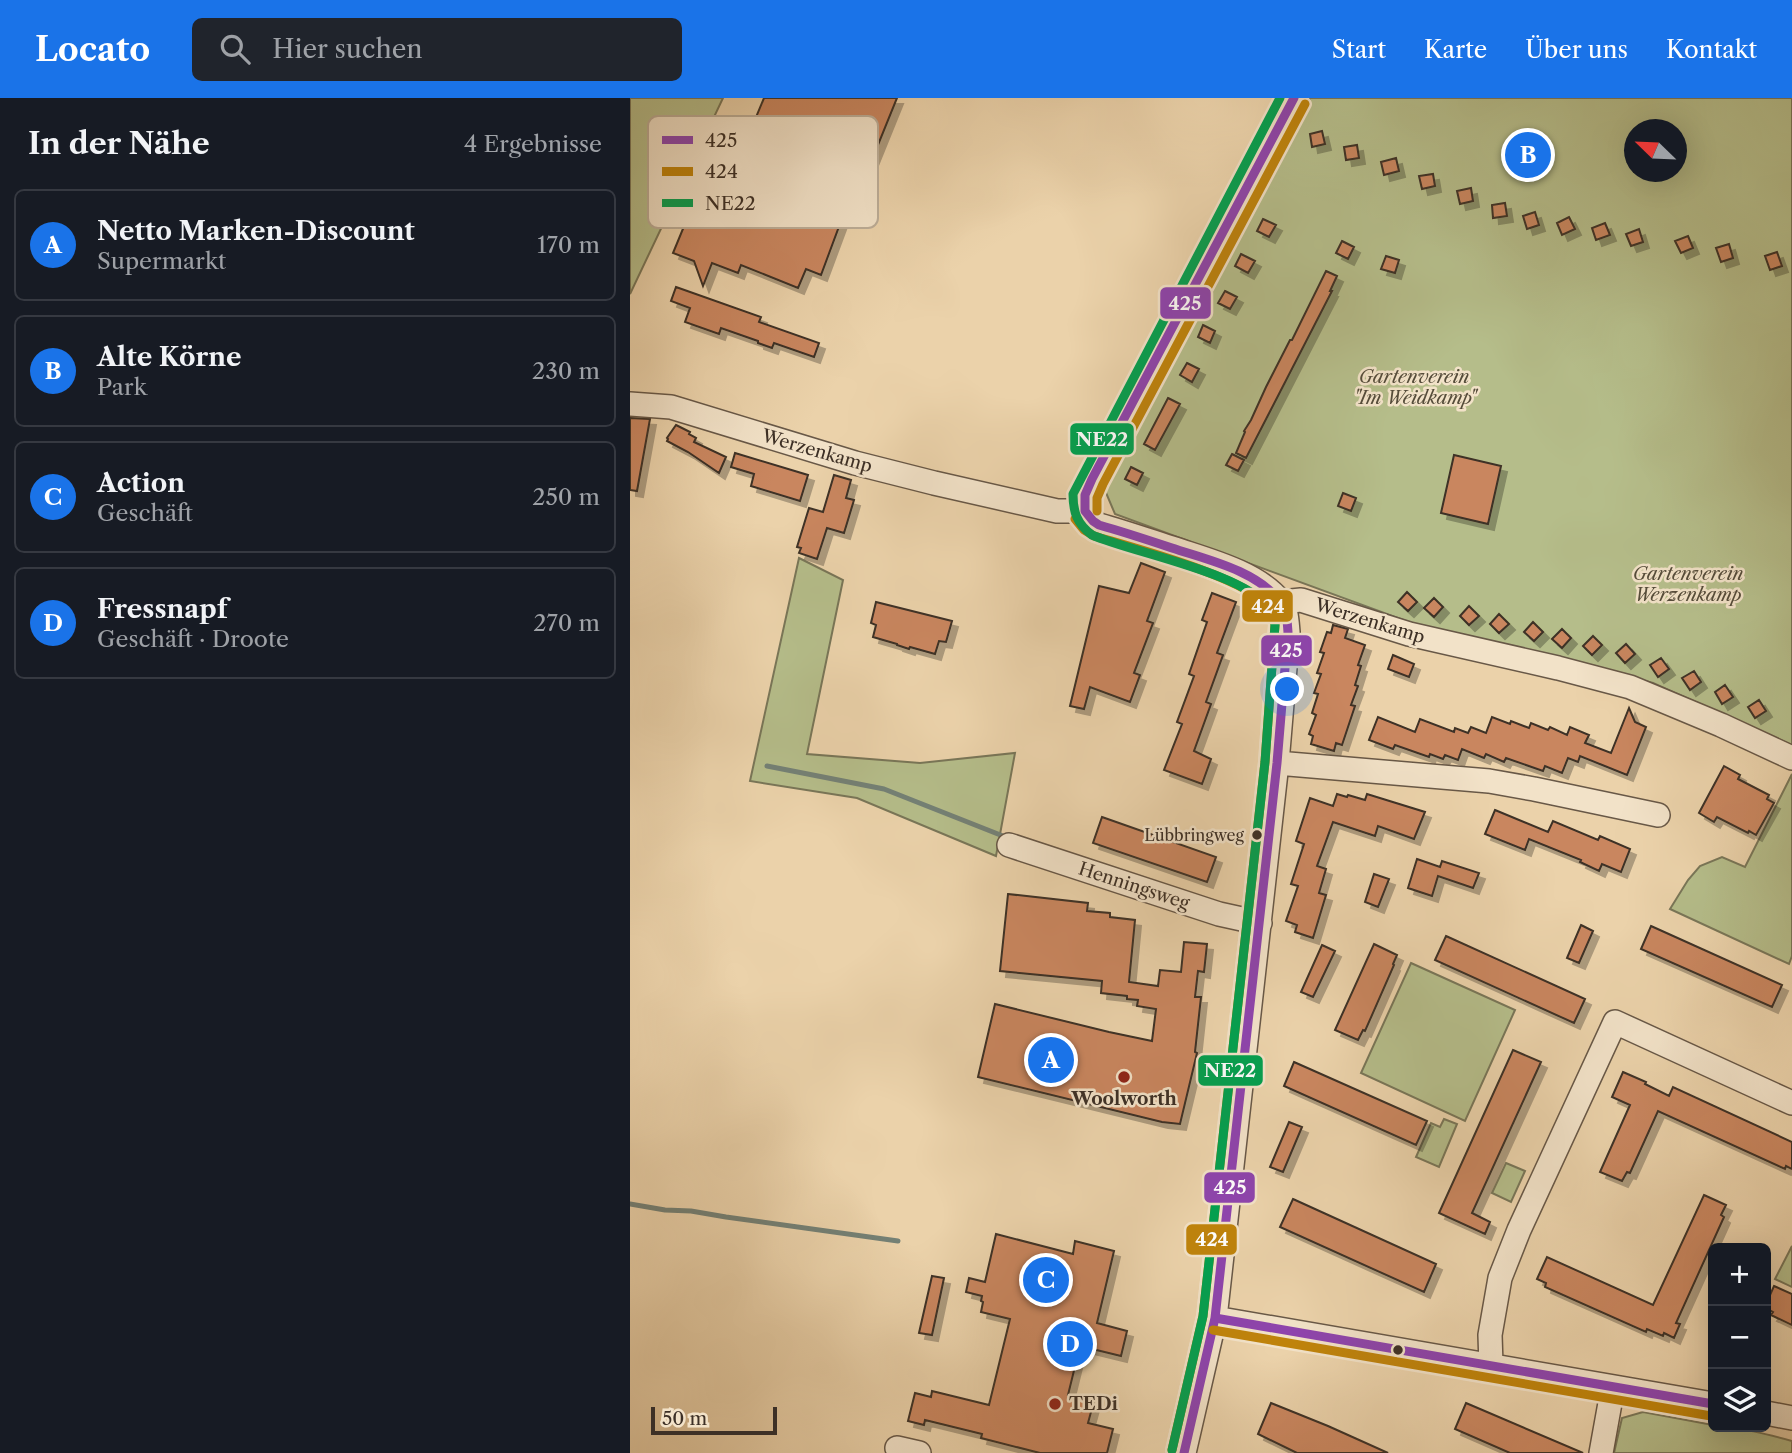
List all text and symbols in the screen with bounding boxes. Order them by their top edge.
search box [192,18,682,81]
text: Locato [35,29,150,70]
icon: search [216,30,254,68]
text: Hier suchen [272,33,423,65]
text: Start [1332,35,1386,64]
text: Karte [1424,35,1487,64]
text: Über uns [1525,35,1628,64]
text: Kontakt [1666,35,1757,64]
legend [648,116,878,228]
north arrow [1624,119,1687,182]
text: In der Nähe [28,125,210,162]
text: 425 [705,129,737,152]
pin: B [1505,129,1551,181]
text: 4 Ergebnisse [464,130,602,158]
text: 424 [705,160,738,183]
text: NE22 [705,192,756,215]
text: Netto Marken-Discount [97,215,415,247]
text: A [44,231,62,259]
text: 170 m [537,231,600,259]
text: Supermarkt [97,247,226,275]
line badge: 425 [1159,286,1212,320]
text: 425 [1169,292,1201,315]
text: Alte Körne [97,341,242,373]
text: B [44,357,62,385]
text: 230 m [532,357,600,385]
park label: Gartenverein "Im Weidkamp" [1353,366,1479,409]
text: Park [97,373,147,401]
line badge: NE22 [1069,422,1135,456]
street label: Werzenkamp [758,424,875,477]
text: NE22 [1076,428,1128,451]
text: Action [97,467,185,499]
text: C [44,483,62,511]
text: 250 m [532,483,600,511]
text: Geschäft [97,499,193,527]
park label: Gartenverein Werzenkamp [1633,563,1744,606]
line badge: 424 [1241,589,1294,623]
text: Fressnapf [97,593,228,625]
street label: Werzenkamp [1311,594,1428,648]
text: 424 [1251,595,1285,618]
text: D [43,609,63,637]
text: 270 m [533,609,600,637]
text: Geschäft · Droote [97,625,289,653]
line badge: 425 [1260,634,1313,667]
text: 425 [1270,639,1302,662]
your location [1270,672,1304,706]
place label: Lübbringweg [1144,825,1245,845]
marker: Lübbringweg [1250,828,1264,842]
street label: Henningsweg [1076,858,1193,914]
pin: A [1028,1034,1074,1086]
line badge: NE22 [1197,1054,1264,1087]
text: NE22 [1204,1059,1256,1082]
marker: Woolworth [1116,1069,1132,1085]
place label: Woolworth [1070,1088,1177,1110]
line badge: 425 [1203,1171,1256,1204]
text: 425 [1214,1176,1246,1199]
line badge: 424 [1185,1223,1238,1256]
text: 424 [1195,1228,1229,1251]
map controls [1708,1243,1771,1432]
button: + [1708,1243,1771,1306]
pin: C [1023,1254,1069,1306]
button: − [1708,1306,1771,1369]
pin: D [1047,1318,1093,1370]
unlabelled marker [1391,1343,1405,1357]
button: layers [1708,1369,1771,1432]
place label: TEDi [1069,1393,1119,1415]
marker: TEDi [1047,1396,1063,1412]
scale bar [651,1404,777,1436]
text: 50 m [662,1407,707,1430]

